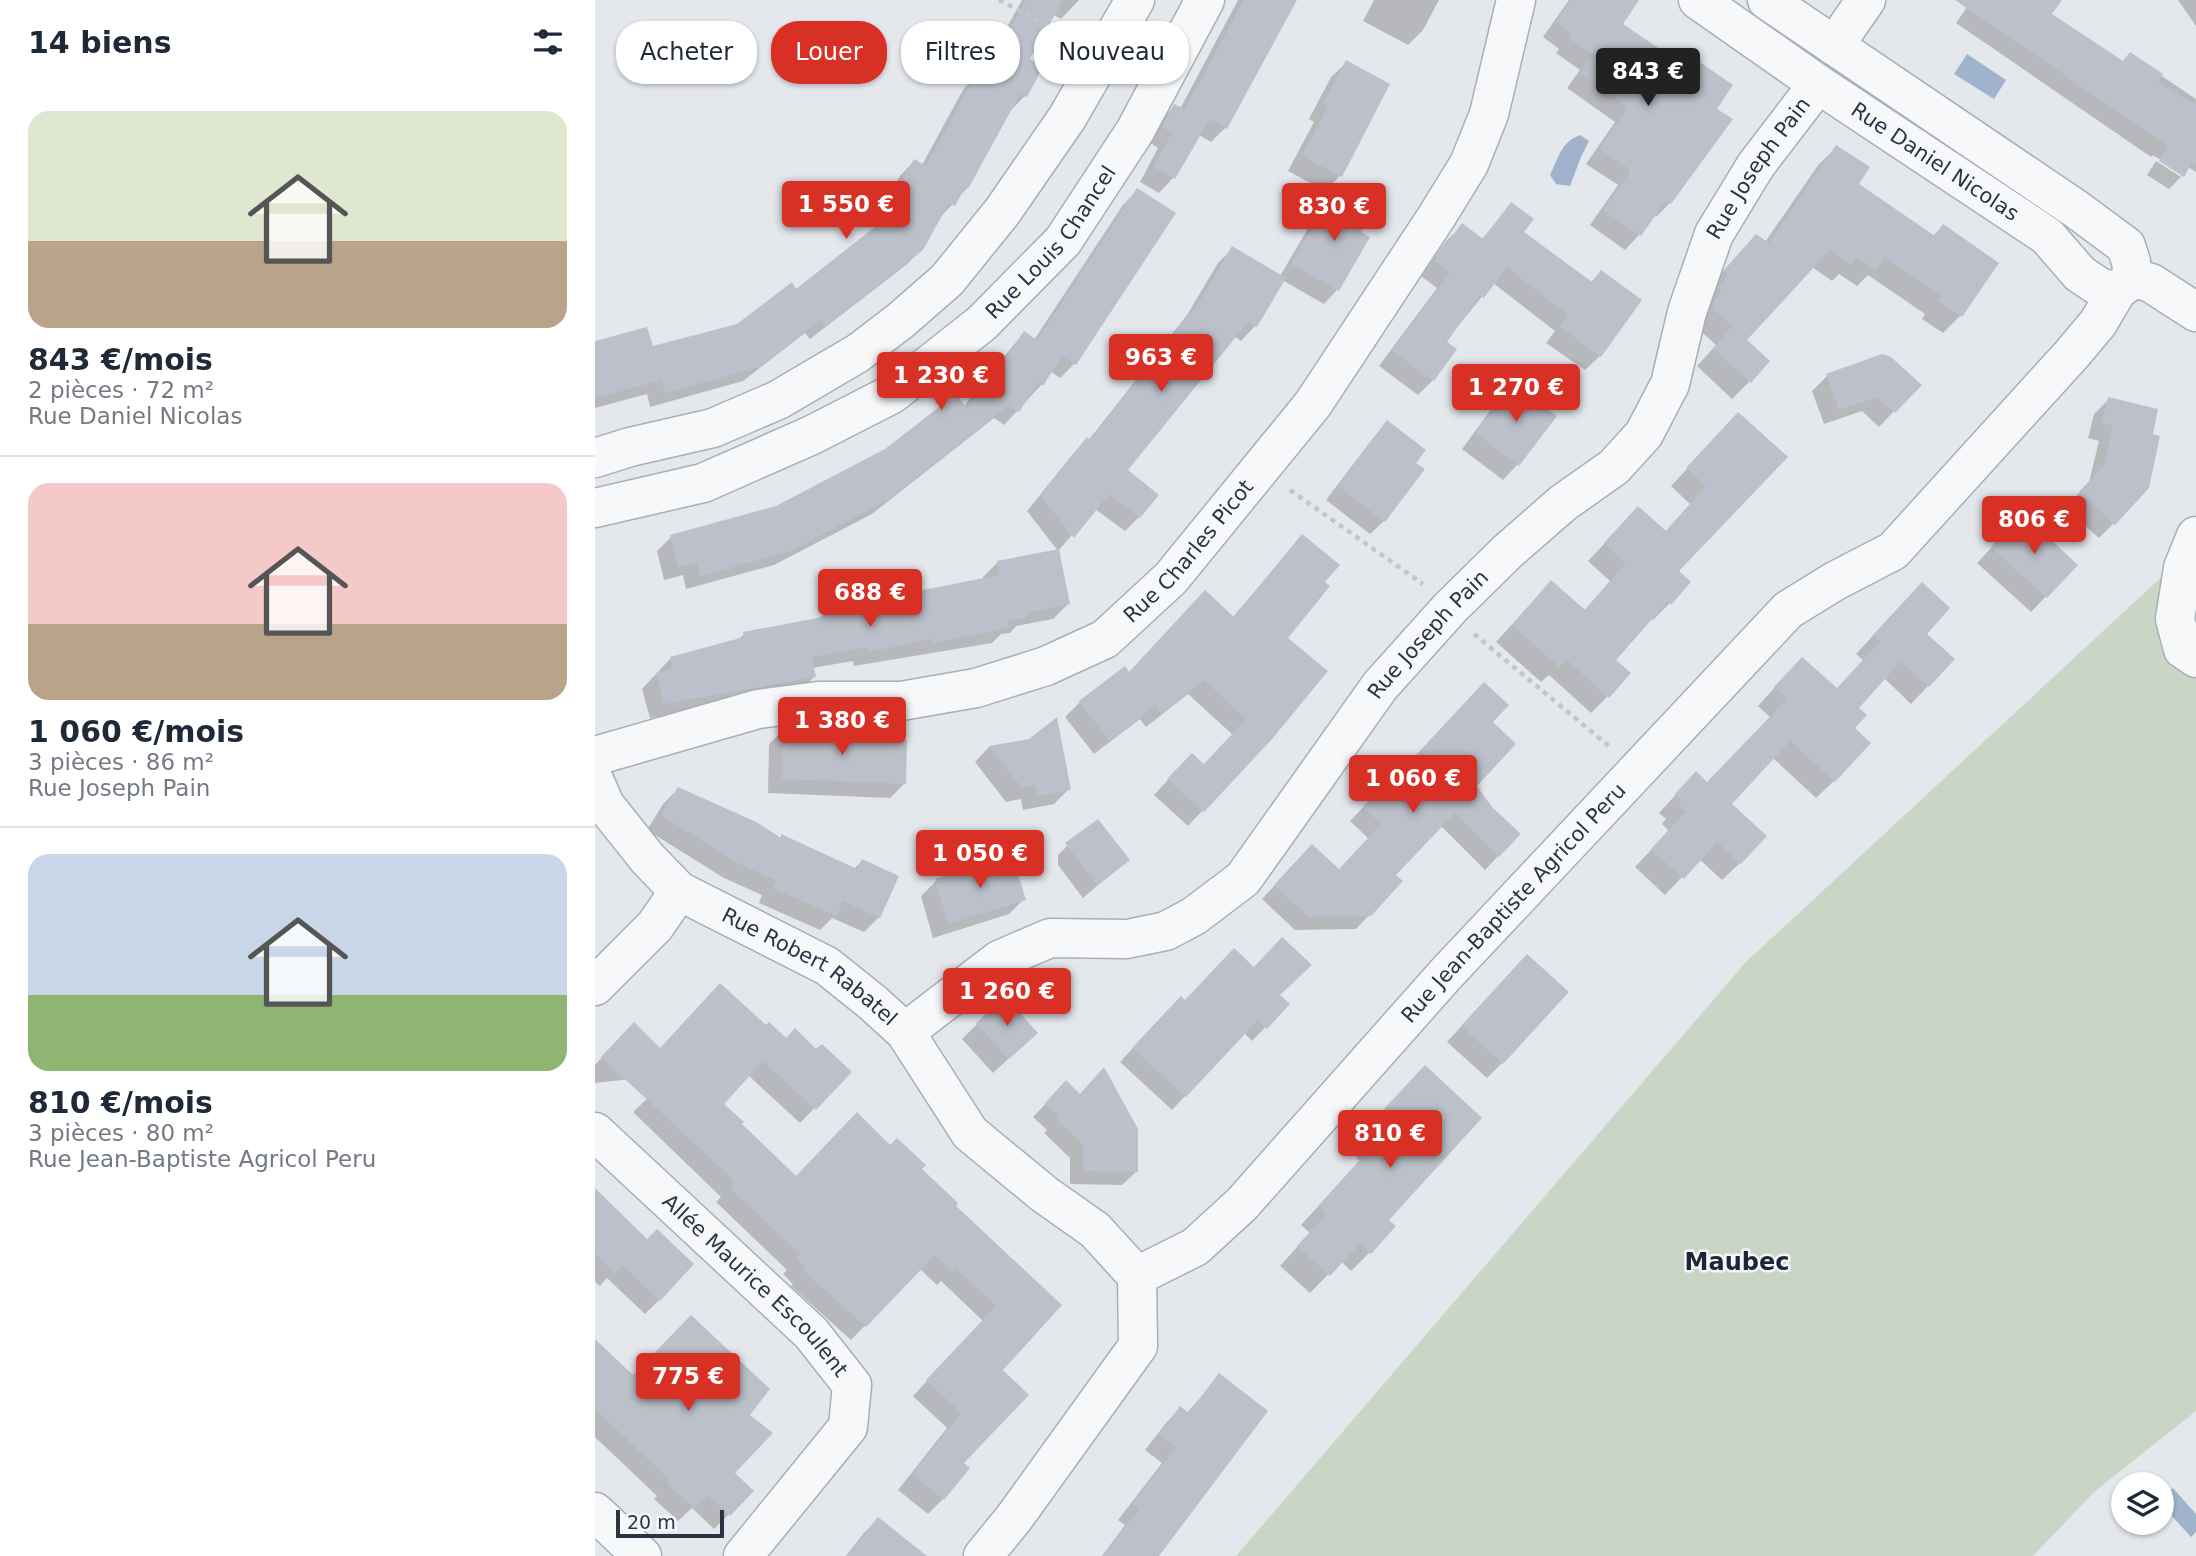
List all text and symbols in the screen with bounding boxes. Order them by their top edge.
chip: Acheter [616,21,757,84]
chip: Louer [771,21,887,84]
chip: Filtres [901,21,1020,84]
chip: Nouveau [1034,21,1189,84]
icon: filters [529,23,567,61]
text: 14 biens [28,25,172,60]
pin: 843 € [1599,48,1697,108]
text: 843 € [1612,58,1684,84]
street label: Rue Joseph Pain [1702,93,1815,244]
street label: Rue Daniel Nicolas [1847,98,2023,226]
icon: home [235,156,361,282]
street label: Rue Louis Chancel [981,161,1121,324]
pin: 1 550 € [781,182,911,241]
pin: 830 € [1285,184,1383,243]
text: 1 550 € [798,191,894,217]
text: 830 € [1298,193,1370,219]
pin: 963 € [1112,334,1210,394]
text: 843 €/mois [28,342,213,377]
text: 963 € [1125,344,1197,370]
pin: 1 230 € [876,352,1006,412]
text: 1 230 € [893,362,989,388]
pin: 1 270 € [1451,364,1581,424]
text: 1 270 € [1468,374,1564,400]
text: 2 pièces · 72 m² [28,377,214,403]
text: Rue Daniel Nicolas [28,403,242,429]
street label: Rue Charles Picot [1119,475,1258,628]
pin: 806 € [1985,496,2083,556]
text: 806 € [1998,506,2070,532]
icon: home [235,528,361,654]
street label: Rue Joseph Pain [1363,565,1493,703]
pin: 688 € [821,570,919,629]
text: 688 € [834,579,906,605]
pin: 1 380 € [777,698,907,757]
text: 1 380 € [794,707,890,733]
text: 1 060 €/mois [28,714,244,749]
text: 3 pièces · 86 m² [28,749,214,775]
pin: 1 060 € [1348,756,1478,815]
text: 1 060 € [1365,765,1461,791]
text: Rue Joseph Pain [28,775,210,801]
street label: Rue Jean-Baptiste Agricol Peru [1396,778,1631,1028]
pin: 1 050 € [915,830,1045,890]
text: 1 050 € [932,840,1028,866]
icon: home [235,899,361,1025]
street label: Rue Robert Rabatel [718,903,902,1031]
pin: 1 260 € [942,968,1072,1028]
text: 1 260 € [959,978,1055,1004]
text: 810 €/mois [28,1085,213,1120]
pin: 810 € [1341,1110,1439,1170]
text: 3 pièces · 80 m² [28,1120,214,1146]
text: 810 € [1354,1120,1426,1146]
text: Rue Jean-Baptiste Agricol Peru [28,1146,376,1172]
street label: Allée Maurice Escoulent [658,1189,853,1382]
district label: Maubec [1685,1248,1789,1276]
pin: 775 € [639,1354,737,1413]
text: 775 € [652,1363,724,1389]
map controls [2111,1472,2174,1535]
button: layers [2111,1472,2174,1535]
scale bar [616,1507,725,1539]
text: 20 m [627,1511,676,1533]

